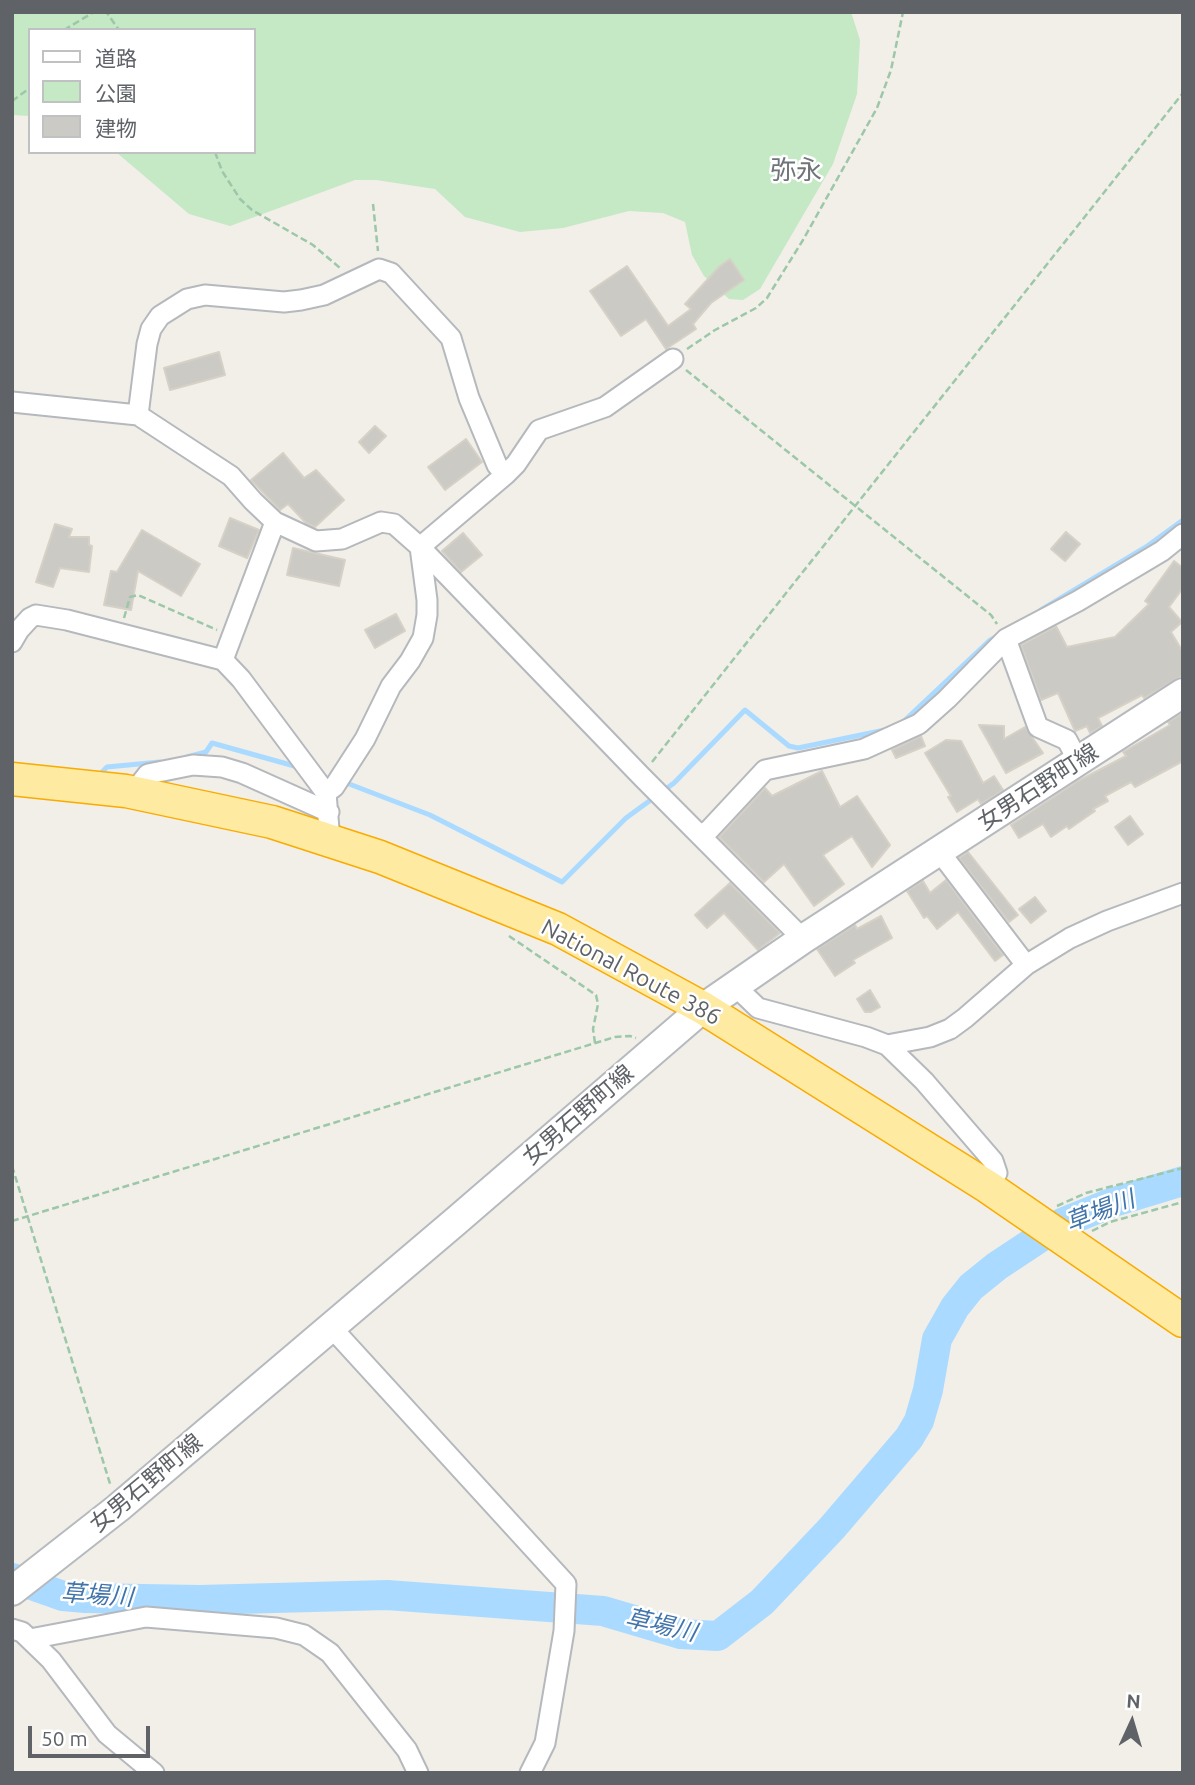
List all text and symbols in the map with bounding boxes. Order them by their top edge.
legend [28,28,256,154]
text: 道路 [95,46,137,70]
text: 公園 [95,81,137,105]
text: 建物 [95,116,137,140]
district label: 弥永 [770,154,822,186]
street label: 女男石野町線 [973,738,1103,836]
street label: National Route 386 [537,913,725,1031]
street label: 女男石野町線 [517,1059,639,1171]
water label: 草場川 [1061,1185,1139,1237]
street label: 女男石野町線 [84,1428,208,1538]
water label: 草場川 [60,1578,134,1612]
water label: 草場川 [623,1603,699,1647]
north arrow [1097,1687,1167,1757]
text: N [1126,1690,1141,1713]
scale bar [32,1712,154,1756]
text: 50 m [41,1726,88,1750]

